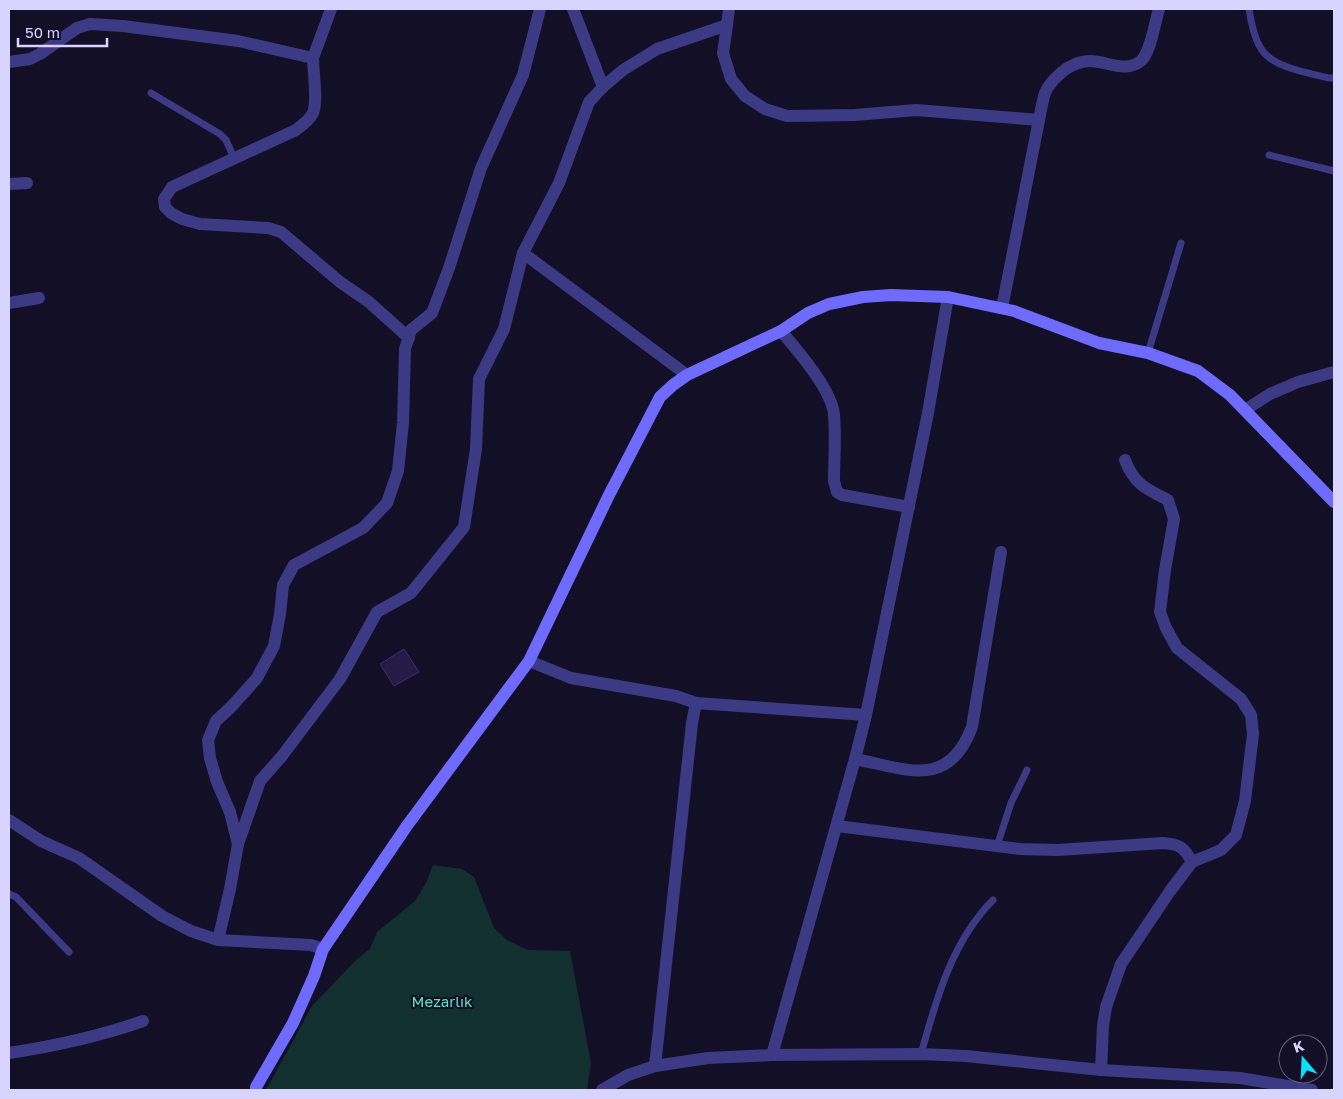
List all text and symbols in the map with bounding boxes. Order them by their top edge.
scale bar [18,15,106,47]
text: 50 m [25,23,60,41]
park label: Mezarlık [412,992,473,1010]
north arrow [1278,1034,1328,1084]
text: K [1291,1037,1306,1056]

